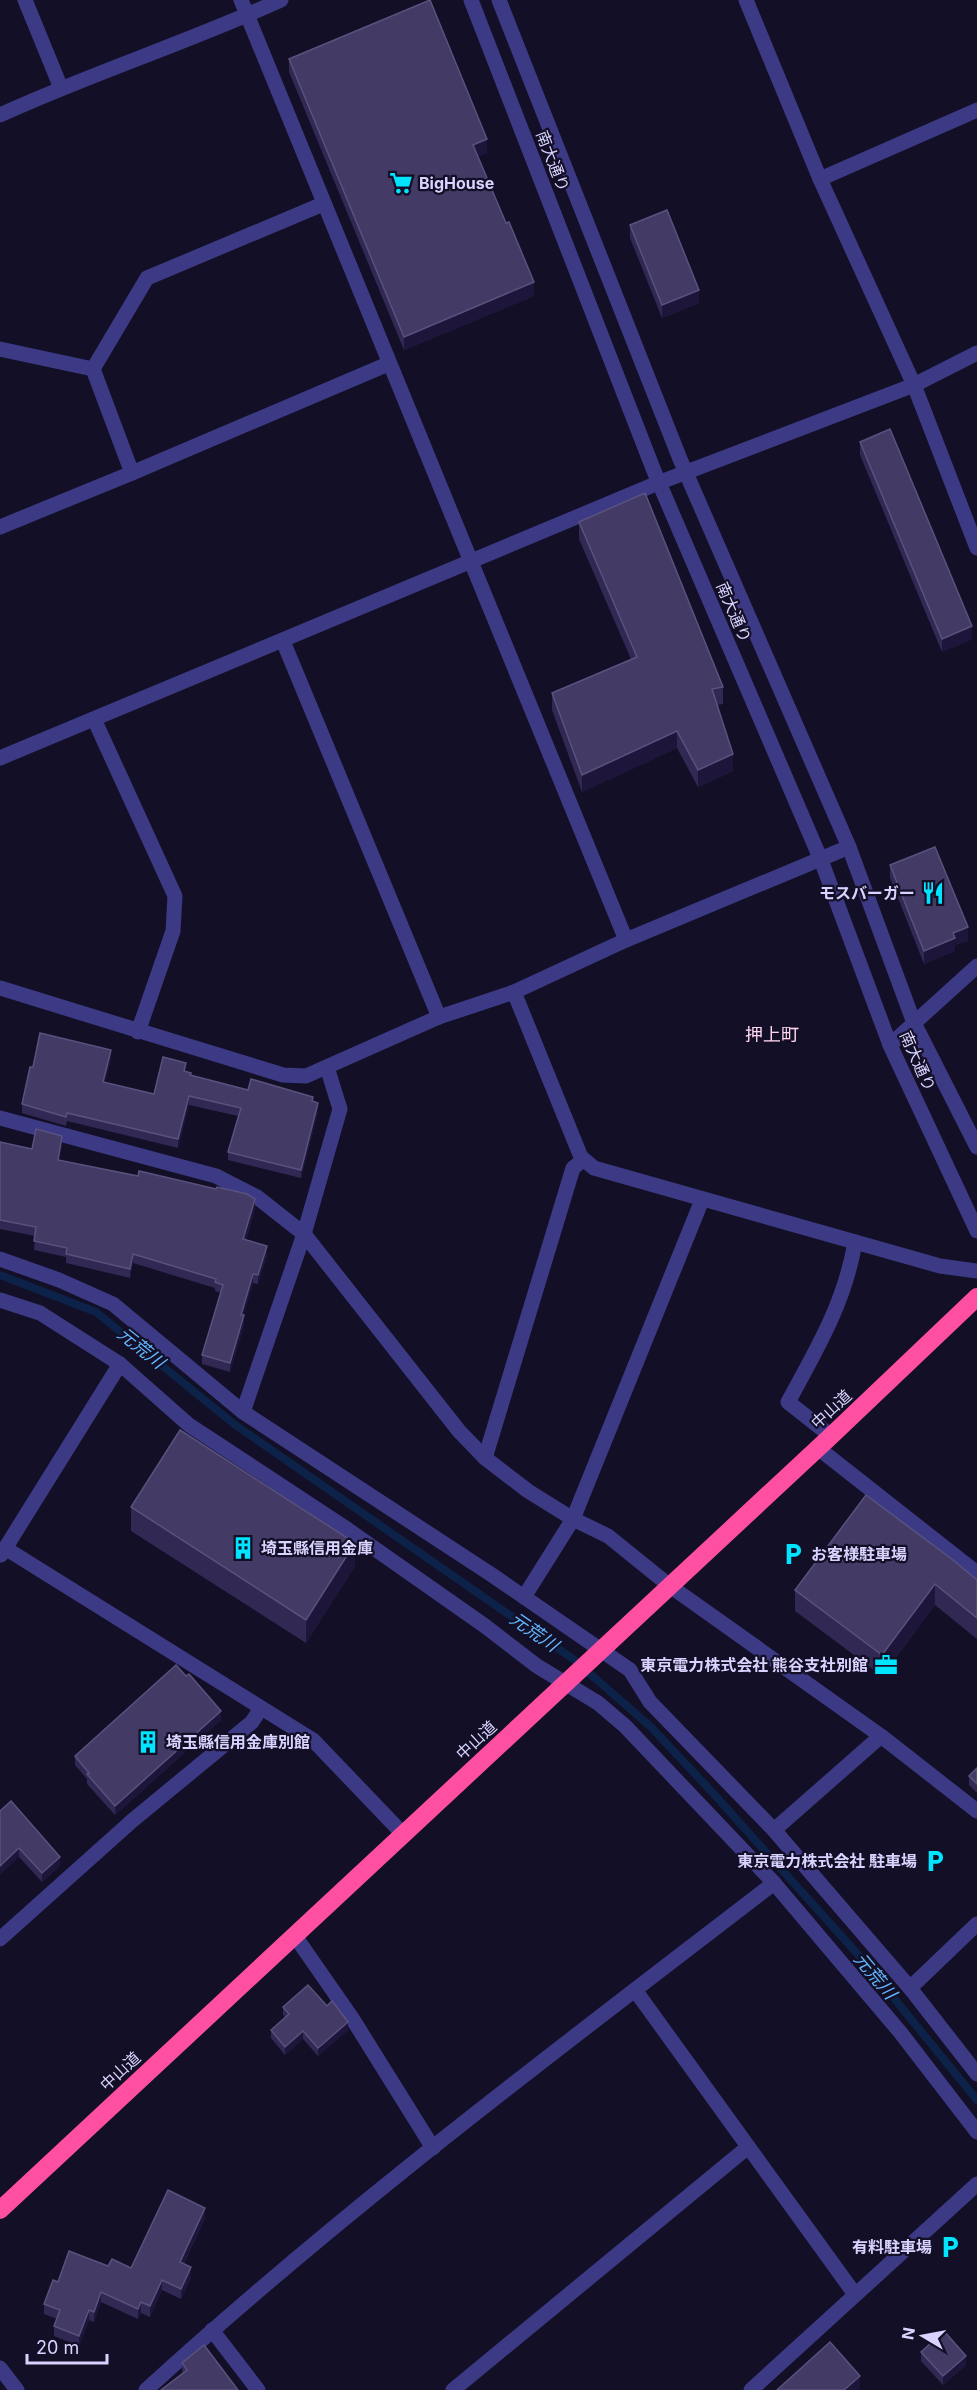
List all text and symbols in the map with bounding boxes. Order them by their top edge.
street label: 南大通り [532,128,574,194]
supermarket icon: BigHouse [388,170,414,196]
place label: BigHouse [419,173,494,193]
street label: 南大通り [712,579,756,645]
restaurant icon: モスバーガー [920,880,946,906]
place label: モスバーガー [819,883,915,903]
district label: 押上町 [745,1024,799,1045]
street label: 南大通り [896,1028,940,1094]
water label: 元荒川 [114,1322,170,1374]
street label: 中山道 [807,1385,855,1433]
building icon: 埼玉縣信用金庫 [230,1535,256,1561]
place label: 埼玉縣信用金庫 [261,1538,373,1558]
parking icon: お客様駐車場 [780,1541,806,1567]
place label: お客様駐車場 [811,1544,907,1564]
water label: 元荒川 [506,1608,564,1657]
office icon: 東京電力株式会社 熊谷支社別館 [873,1652,899,1678]
place label: 東京電力株式会社 熊谷支社別館 [640,1655,868,1675]
street label: 中山道 [452,1716,500,1764]
building icon: 埼玉縣信用金庫別館 [135,1729,161,1755]
place label: 埼玉縣信用金庫別館 [166,1732,310,1752]
parking icon: 東京電力株式会社 駐車場 [922,1848,948,1874]
place label: 東京電力株式会社 駐車場 [737,1851,917,1871]
water label: 元荒川 [850,1948,902,2005]
street label: 中山道 [96,2047,144,2095]
parking icon: 有料駐車場 [937,2234,963,2260]
place label: 有料駐車場 [852,2237,932,2257]
north arrow [893,2306,953,2366]
text: N [897,2326,919,2341]
scale bar [27,2327,106,2365]
text: 20 m [36,2337,79,2358]

